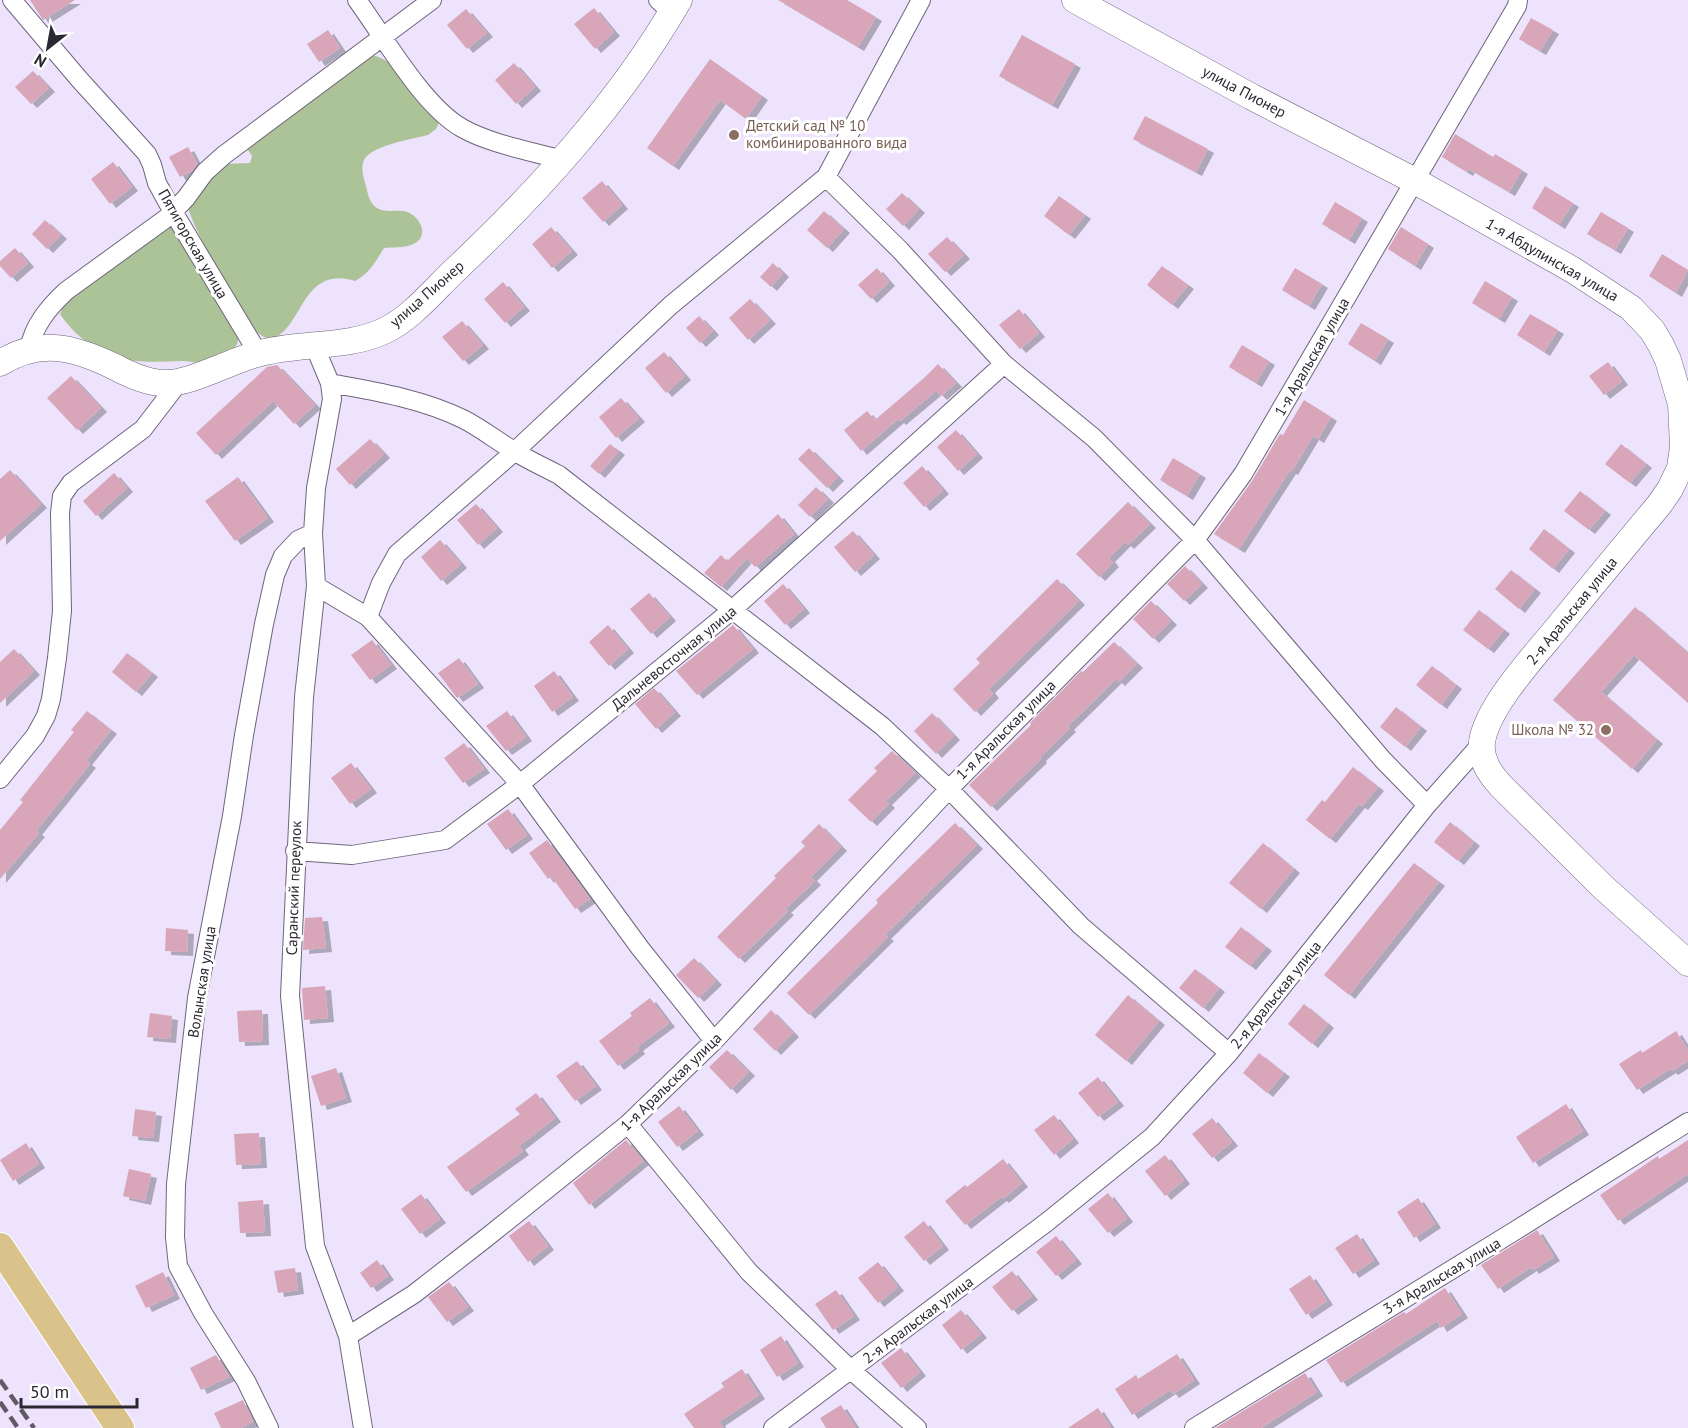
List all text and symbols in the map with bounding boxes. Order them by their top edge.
north arrow [18,18,78,78]
text: N [31,50,50,72]
street label: улица Пионер [1199,62,1289,122]
place label: Детский сад № 10 комбинированного вида [746,116,907,152]
marker: Детский сад № 10 комбинированного вида [727,128,741,142]
street label: Пятигорская улица [154,186,232,302]
street label: 1-я Абдулинская улица [1482,214,1622,305]
street label: улица Пионер [386,256,468,331]
street label: 1-я Аральская улица [1270,294,1353,419]
street label: 2-я Аральская улица [1522,553,1621,669]
street label: Дальневосточная улица [607,601,740,714]
street label: 1-я Аральская улица [952,676,1060,784]
place label: Школа № 32 [1511,720,1594,739]
marker: Школа № 32 [1599,723,1613,737]
street label: Саранский переулок [282,820,305,956]
street label: Волынская улица [183,925,220,1039]
street label: 2-я Аральская улица [1226,937,1325,1053]
street label: 1-я Аральская улица [616,1028,725,1135]
street label: 3-я Аральская улица [1380,1233,1504,1318]
street label: 2-я Аральская улица [859,1272,977,1367]
scale bar [21,1371,136,1409]
text: 50 m [30,1380,69,1403]

